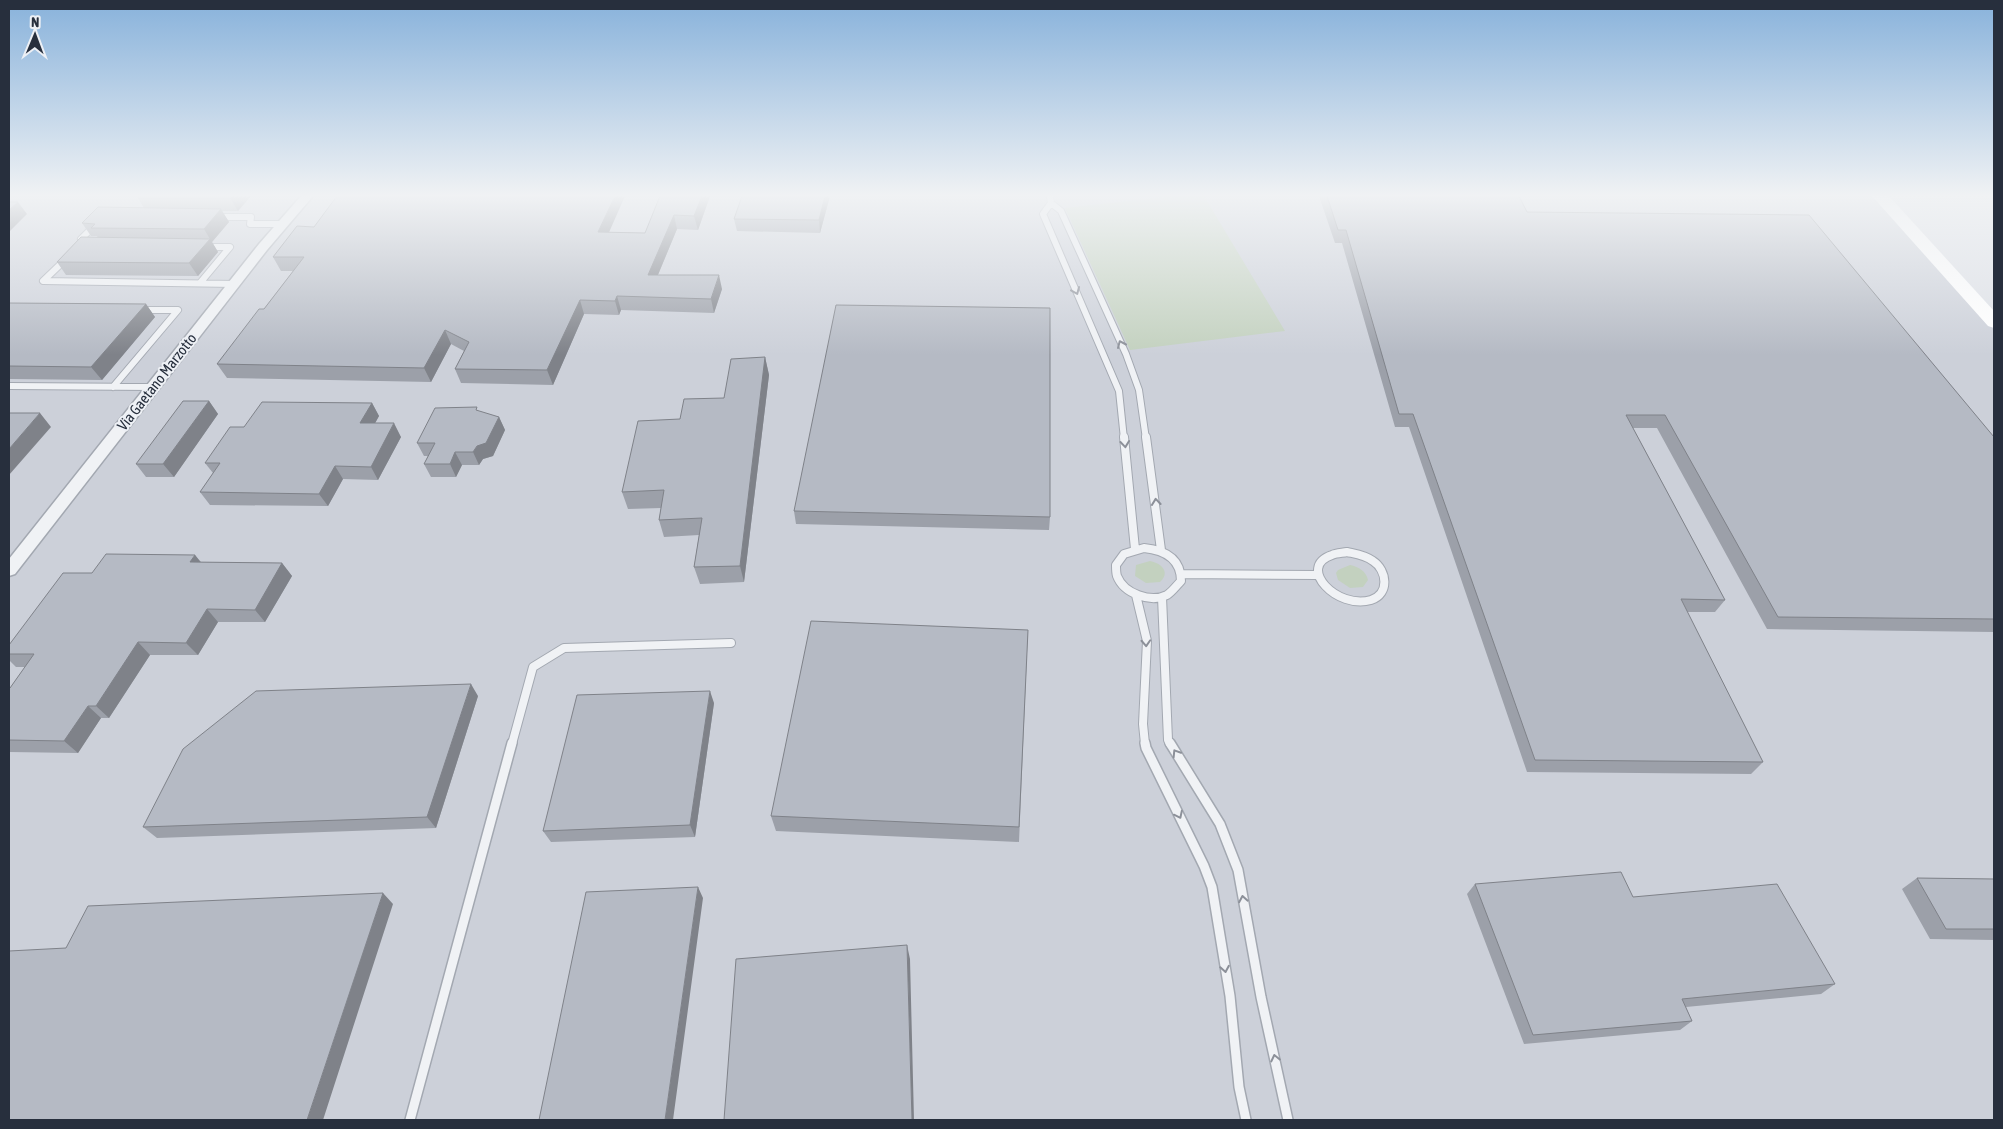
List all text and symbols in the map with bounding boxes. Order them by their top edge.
north arrow [10,10,60,60]
text: N [31,14,39,30]
one-way arrow [1070,286,1081,295]
street label: Via Gaetano Marzotto [113,330,200,434]
one-way arrow [1117,340,1128,349]
one-way arrow [1119,440,1130,448]
one-way arrow [1151,498,1162,506]
one-way arrow [1140,639,1151,647]
one-way arrow [1172,749,1182,758]
one-way arrow [1173,810,1183,819]
one-way arrow [1239,894,1249,903]
one-way arrow [1220,965,1230,974]
one-way arrow [1270,1054,1281,1063]

